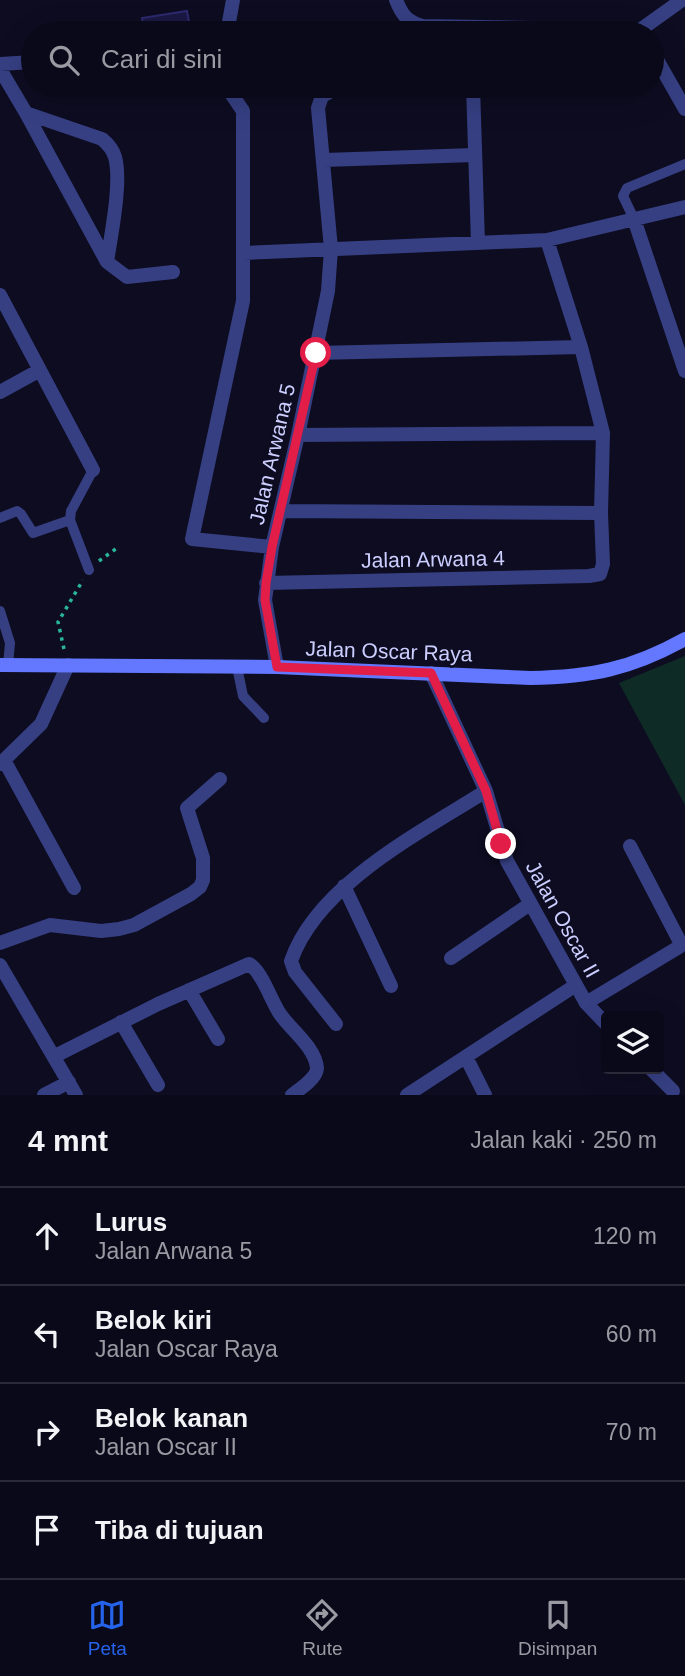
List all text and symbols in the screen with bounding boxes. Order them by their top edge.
search box [21,21,664,98]
icon: search [45,41,83,79]
text: Cari di sini [101,44,222,74]
route start [300,337,331,368]
street label: Jalan Arwana 5 [245,381,299,527]
street label: Jalan Arwana 4 [361,546,505,572]
street label: Jalan Oscar Raya [305,637,473,665]
route end [485,828,516,859]
street label: Jalan Oscar II [522,857,604,981]
map controls [601,1011,664,1074]
button: layers [601,1011,664,1074]
text: 4 mnt [28,1124,108,1157]
text: Jalan kaki · 250 m [470,1127,657,1153]
text: Lurus [95,1207,167,1237]
icon: ahead [28,1217,66,1255]
text: 120 m [593,1223,657,1249]
text: Jalan Arwana 5 [95,1238,252,1264]
text: Belok kiri [95,1305,212,1335]
icon: left [28,1315,66,1353]
text: 60 m [606,1321,657,1347]
text: Jalan Oscar Raya [95,1336,278,1362]
text: Belok kanan [95,1403,248,1433]
icon: right [28,1413,66,1451]
text: 70 m [606,1419,657,1445]
text: Jalan Oscar II [95,1434,237,1460]
icon: arrive [28,1511,66,1549]
text: Tiba di tujuan [95,1515,264,1545]
tab: Peta [88,1596,127,1660]
tab: Rute [302,1596,343,1660]
tab: Disimpan [518,1596,597,1660]

